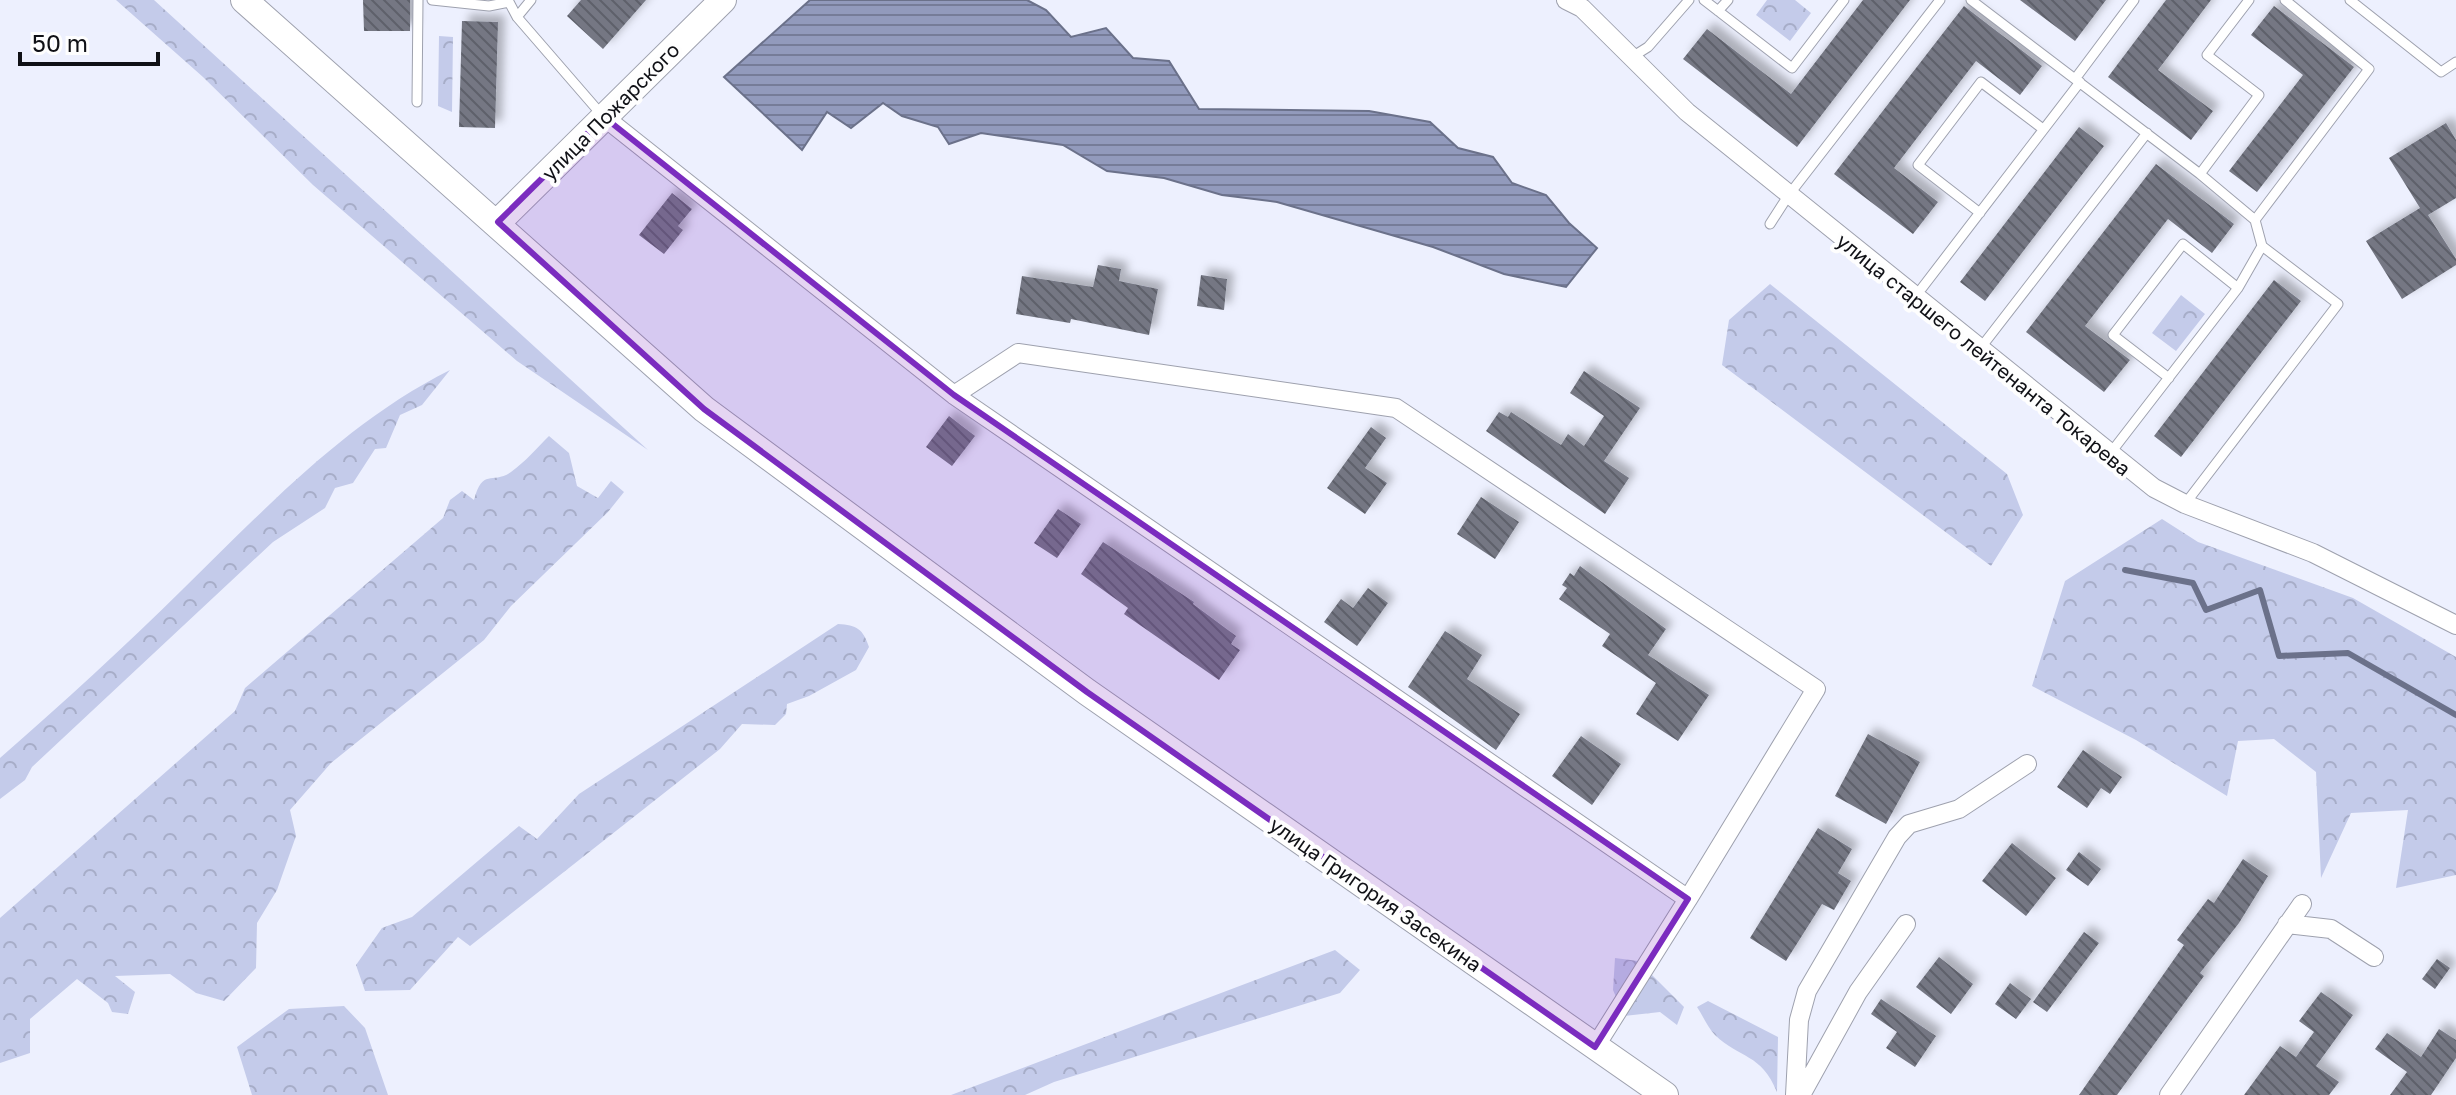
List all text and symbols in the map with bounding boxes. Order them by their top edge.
scale bar [20,16,158,66]
text: 50 m [32,28,88,57]
street label: улица Пожарского [536,37,684,185]
street label: улица старшего лейтенанта Токарева [1832,228,2136,480]
street label: улица Григория Засекина [1266,812,1486,976]

